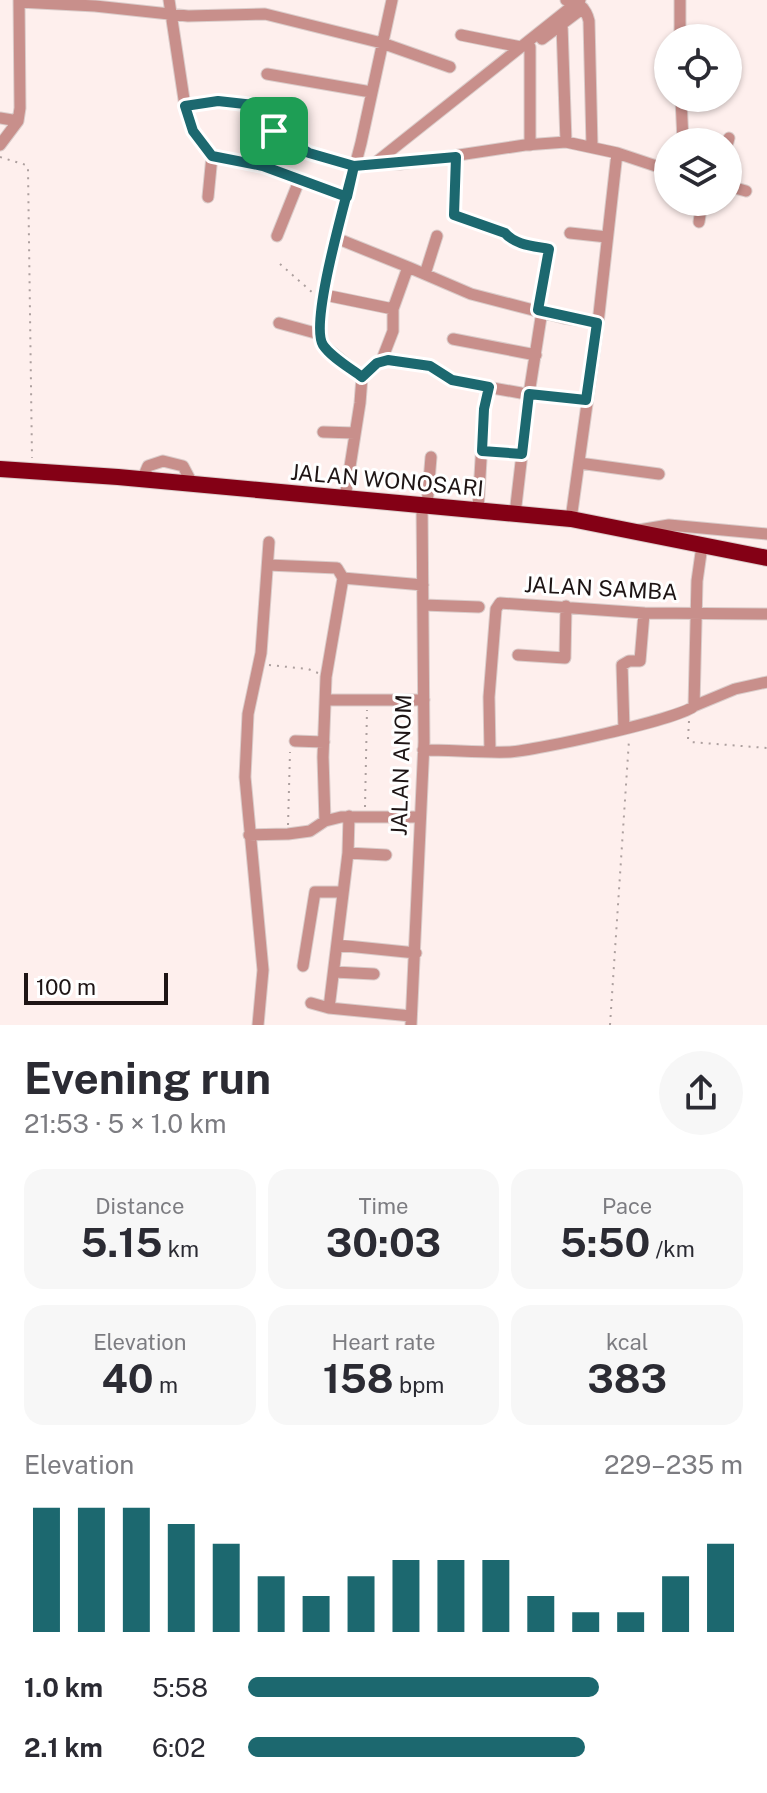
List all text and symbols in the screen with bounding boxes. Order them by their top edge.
map controls [654,24,742,216]
button: locate [654,24,742,112]
pin [240,97,308,165]
icon: arrive [252,109,296,153]
button: layers [654,128,742,216]
street label: JALAN WONOSARI [289,459,485,501]
street label: JALAN SAMBA [524,571,678,605]
street label: JALAN ANOM [386,694,416,836]
scale bar [24,969,168,1005]
text: 100 m [36,974,96,1000]
button: share [659,1051,743,1135]
text: Evening run [24,1052,271,1104]
text: 21:53 · 5 × 1.0 km [24,1108,227,1139]
text: Distance [95,1193,184,1219]
text: Time [358,1193,409,1219]
text: Pace [602,1193,652,1219]
text: 5.15 [81,1219,162,1266]
text: 30:03 [326,1219,441,1266]
text: 5:50 [560,1219,650,1266]
text: km [162,1236,199,1262]
text: /km [650,1236,695,1262]
text: Elevation [93,1329,187,1355]
text: Heart rate [331,1329,435,1355]
text: kcal [606,1329,648,1355]
text: 40 [102,1355,154,1402]
text: 158 [323,1355,394,1402]
text: 383 [587,1355,667,1402]
text: m [154,1372,178,1398]
text: bpm [394,1372,444,1398]
text: Elevation [24,1449,134,1480]
text: 229–235 m [604,1449,743,1480]
text: 1.0 km [24,1672,103,1703]
text: 5:58 [152,1672,208,1703]
text: 2.1 km [24,1732,103,1763]
text: 6:02 [152,1732,205,1763]

